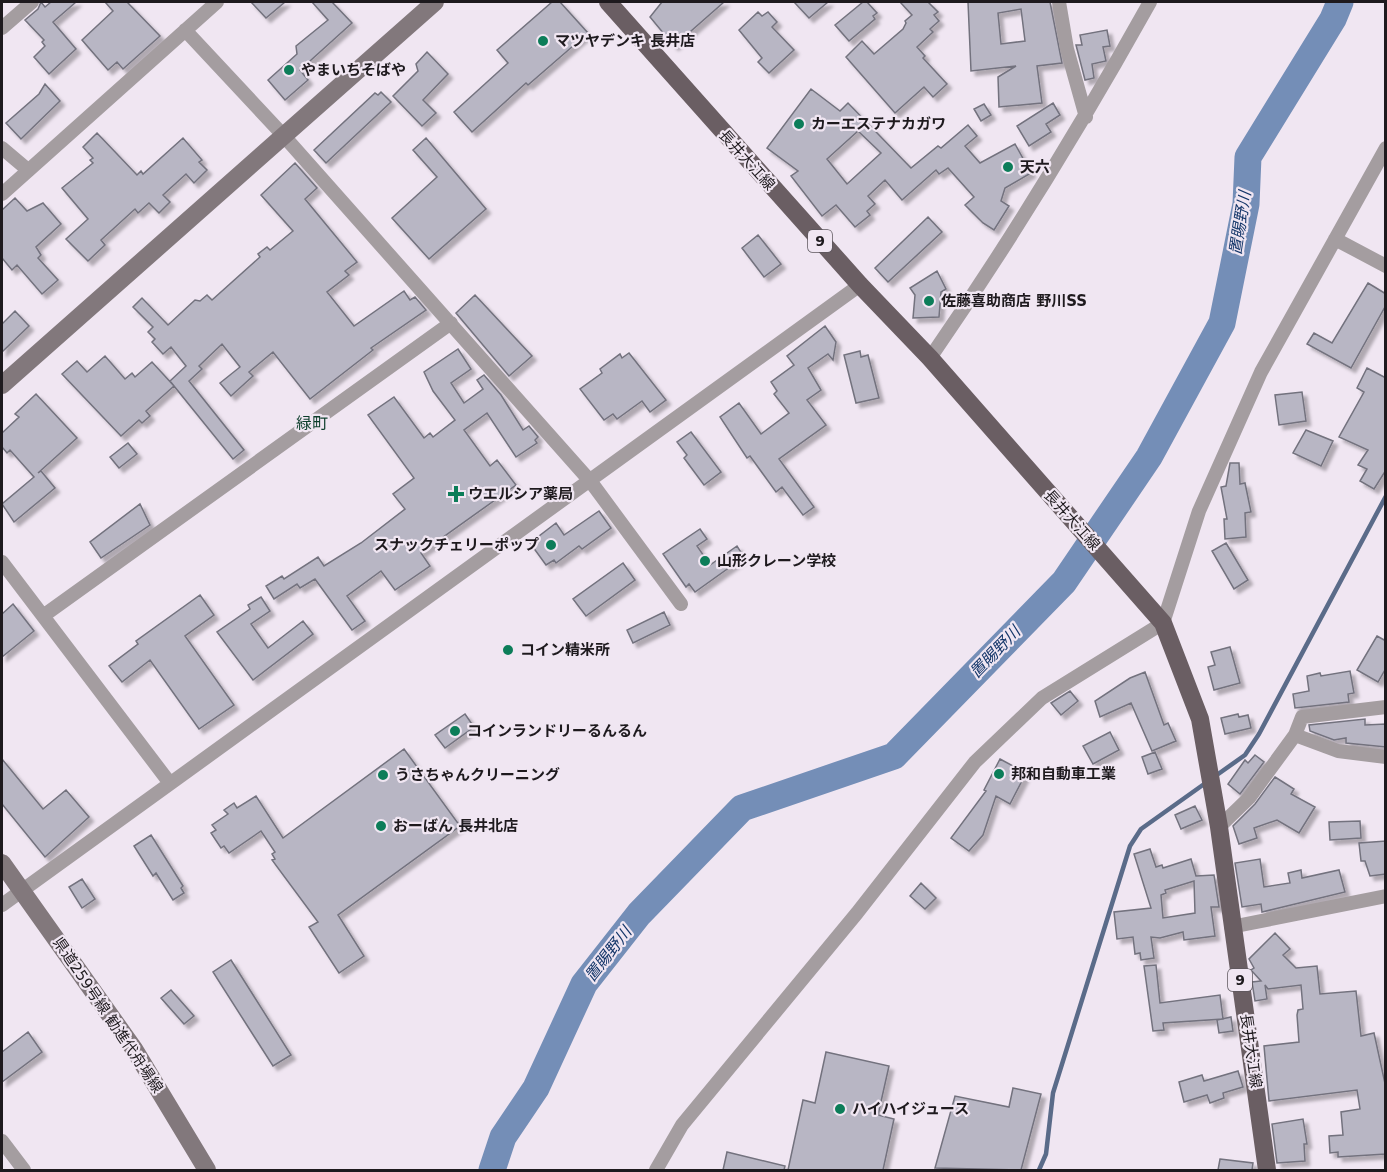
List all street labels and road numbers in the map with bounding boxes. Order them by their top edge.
street label: 長井大江線 [715,126,779,194]
road number: 9 [808,230,832,252]
street label: 長井大江線 [1040,486,1104,554]
street label: 県道259号線 勧進代舟場線 [49,934,167,1096]
road number: 9 [1228,969,1252,991]
street label: 長井大江線 [1237,1013,1265,1089]

